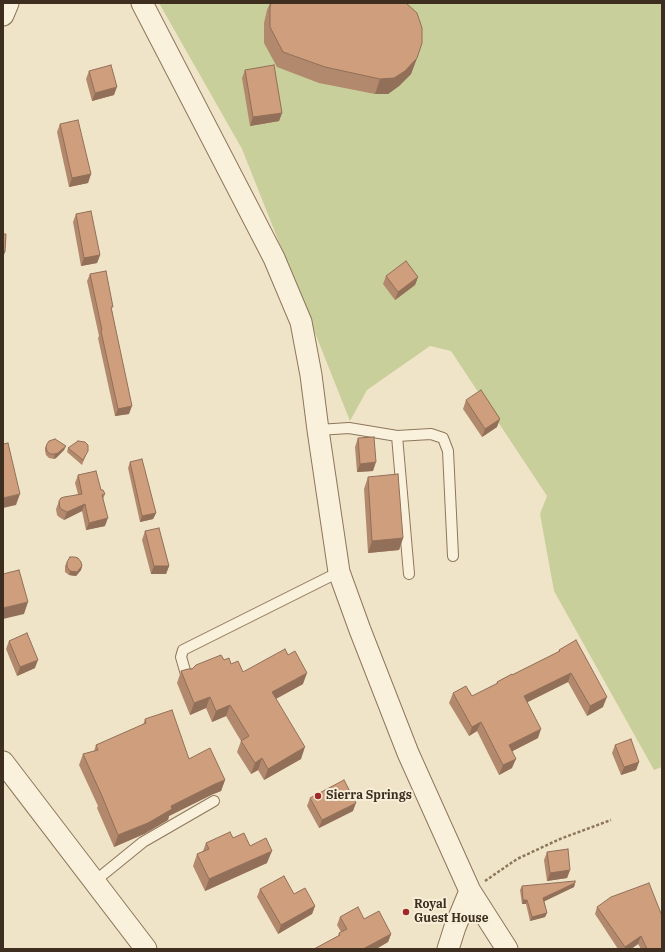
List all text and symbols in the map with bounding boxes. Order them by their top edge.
place label: Sierra Springs [326,789,412,803]
marker: Sierra Springs [313,791,323,801]
place label: Royal Guest House [414,898,489,926]
marker: Royal Guest House [401,907,411,917]

